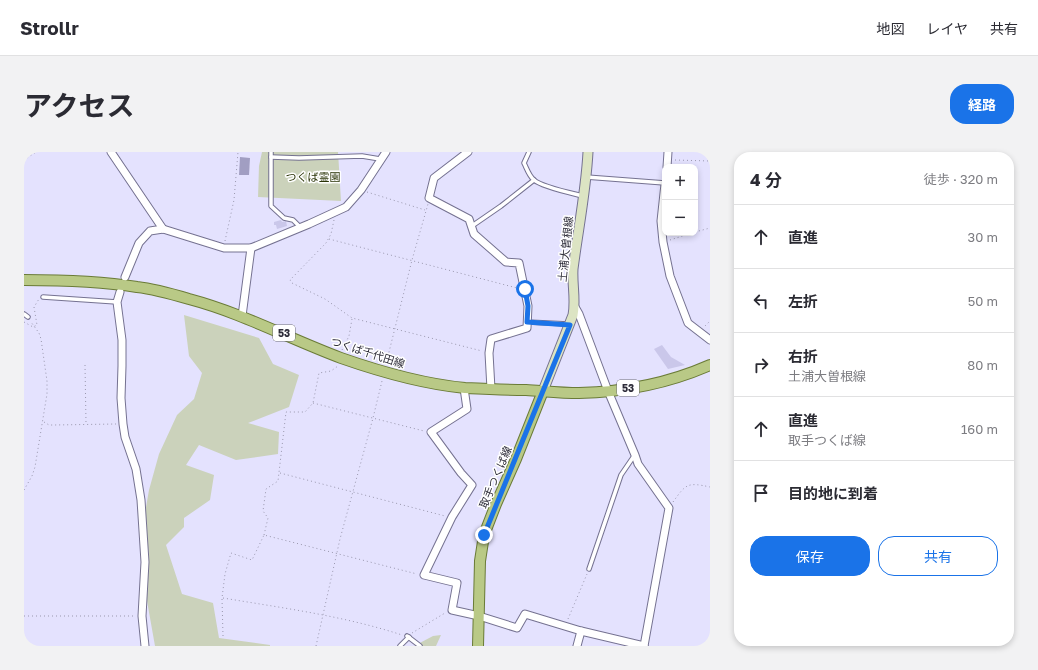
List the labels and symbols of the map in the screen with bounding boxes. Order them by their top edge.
park label: つくば霊園 [286,170,341,183]
street label: 土浦大曽根線 [555,216,575,282]
route start [516,280,534,298]
road number: 53 [273,325,295,341]
street label: つくば千代田線 [329,334,407,370]
road number: 53 [617,380,639,396]
street label: 取手つくば線 [476,444,514,510]
route end [475,526,493,544]

